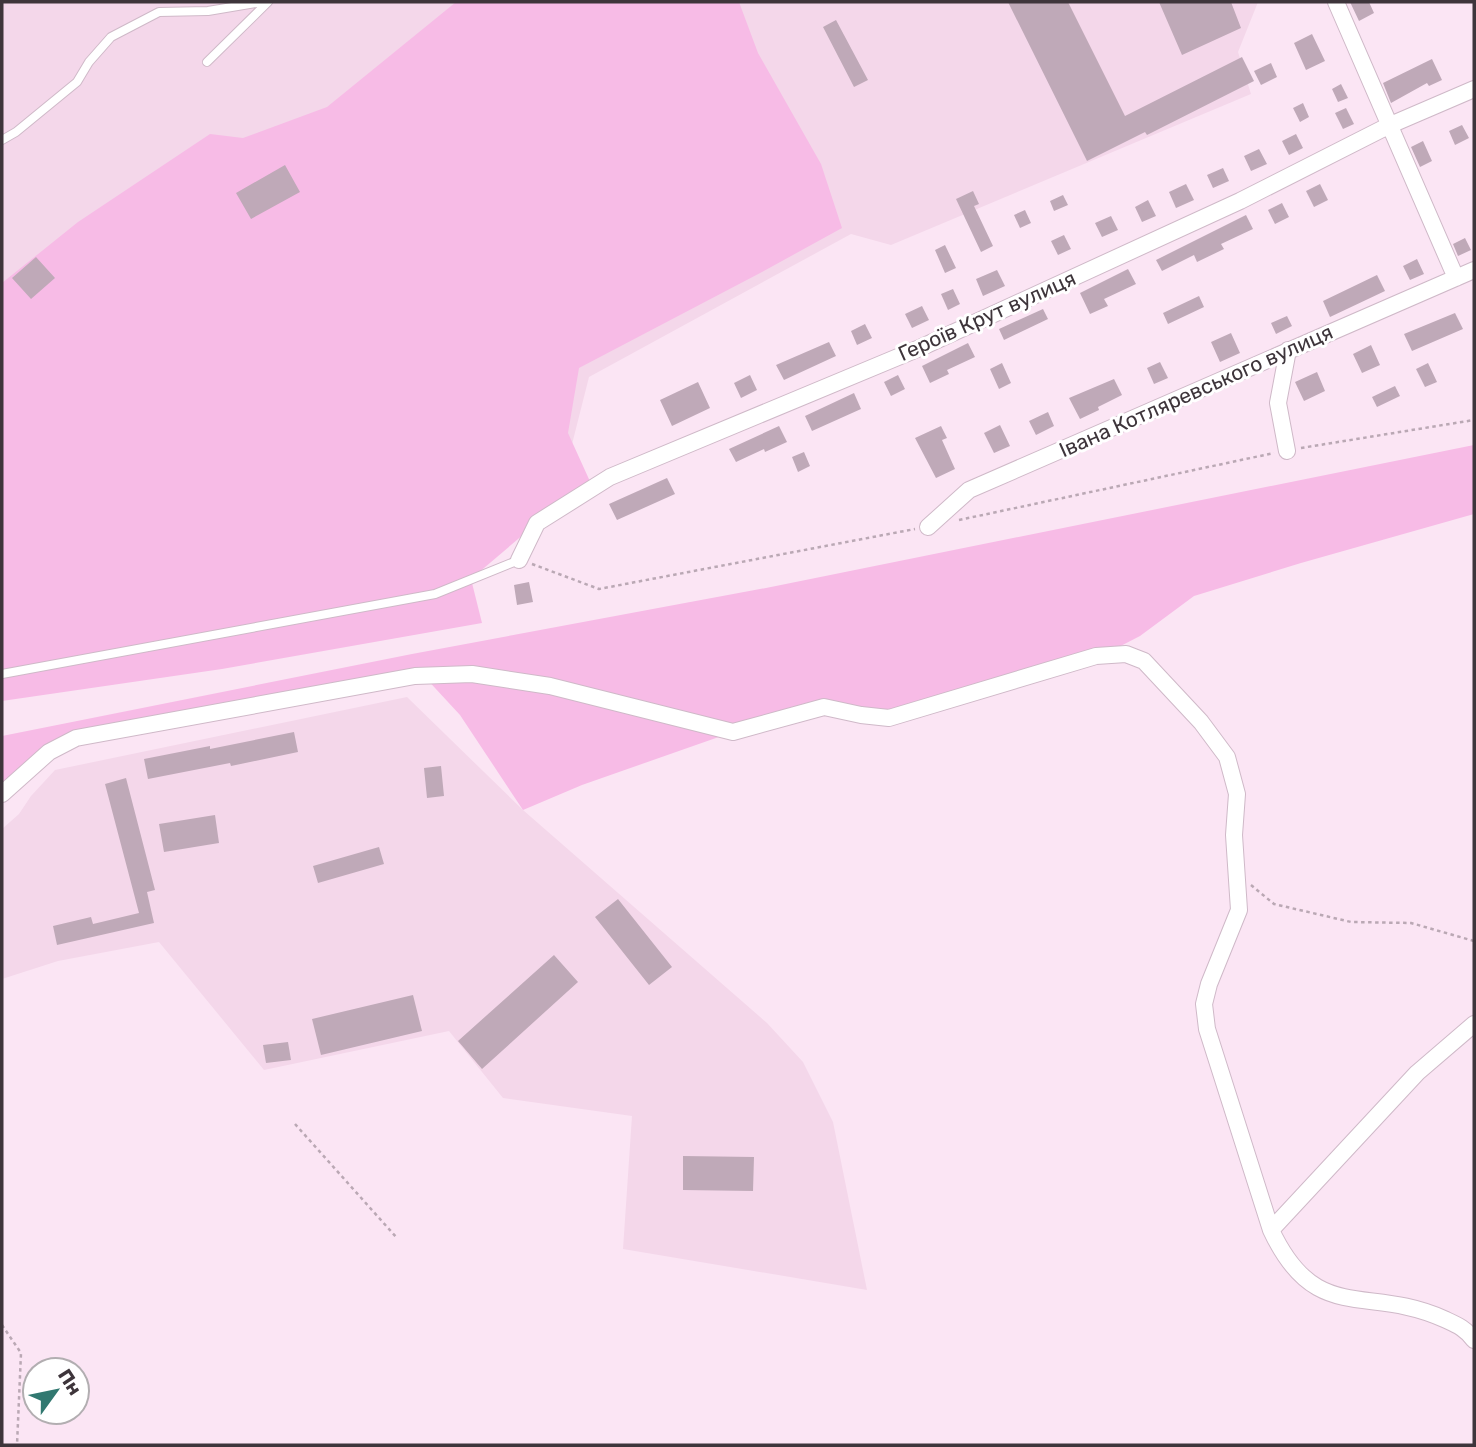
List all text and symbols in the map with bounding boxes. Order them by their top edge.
street label: Героїв Крут вулиця [894,265,1079,366]
street label: Івана Котляревського вулиця [1055,319,1336,462]
north arrow [21,1356,91,1426]
text: Пн [53,1365,87,1399]

